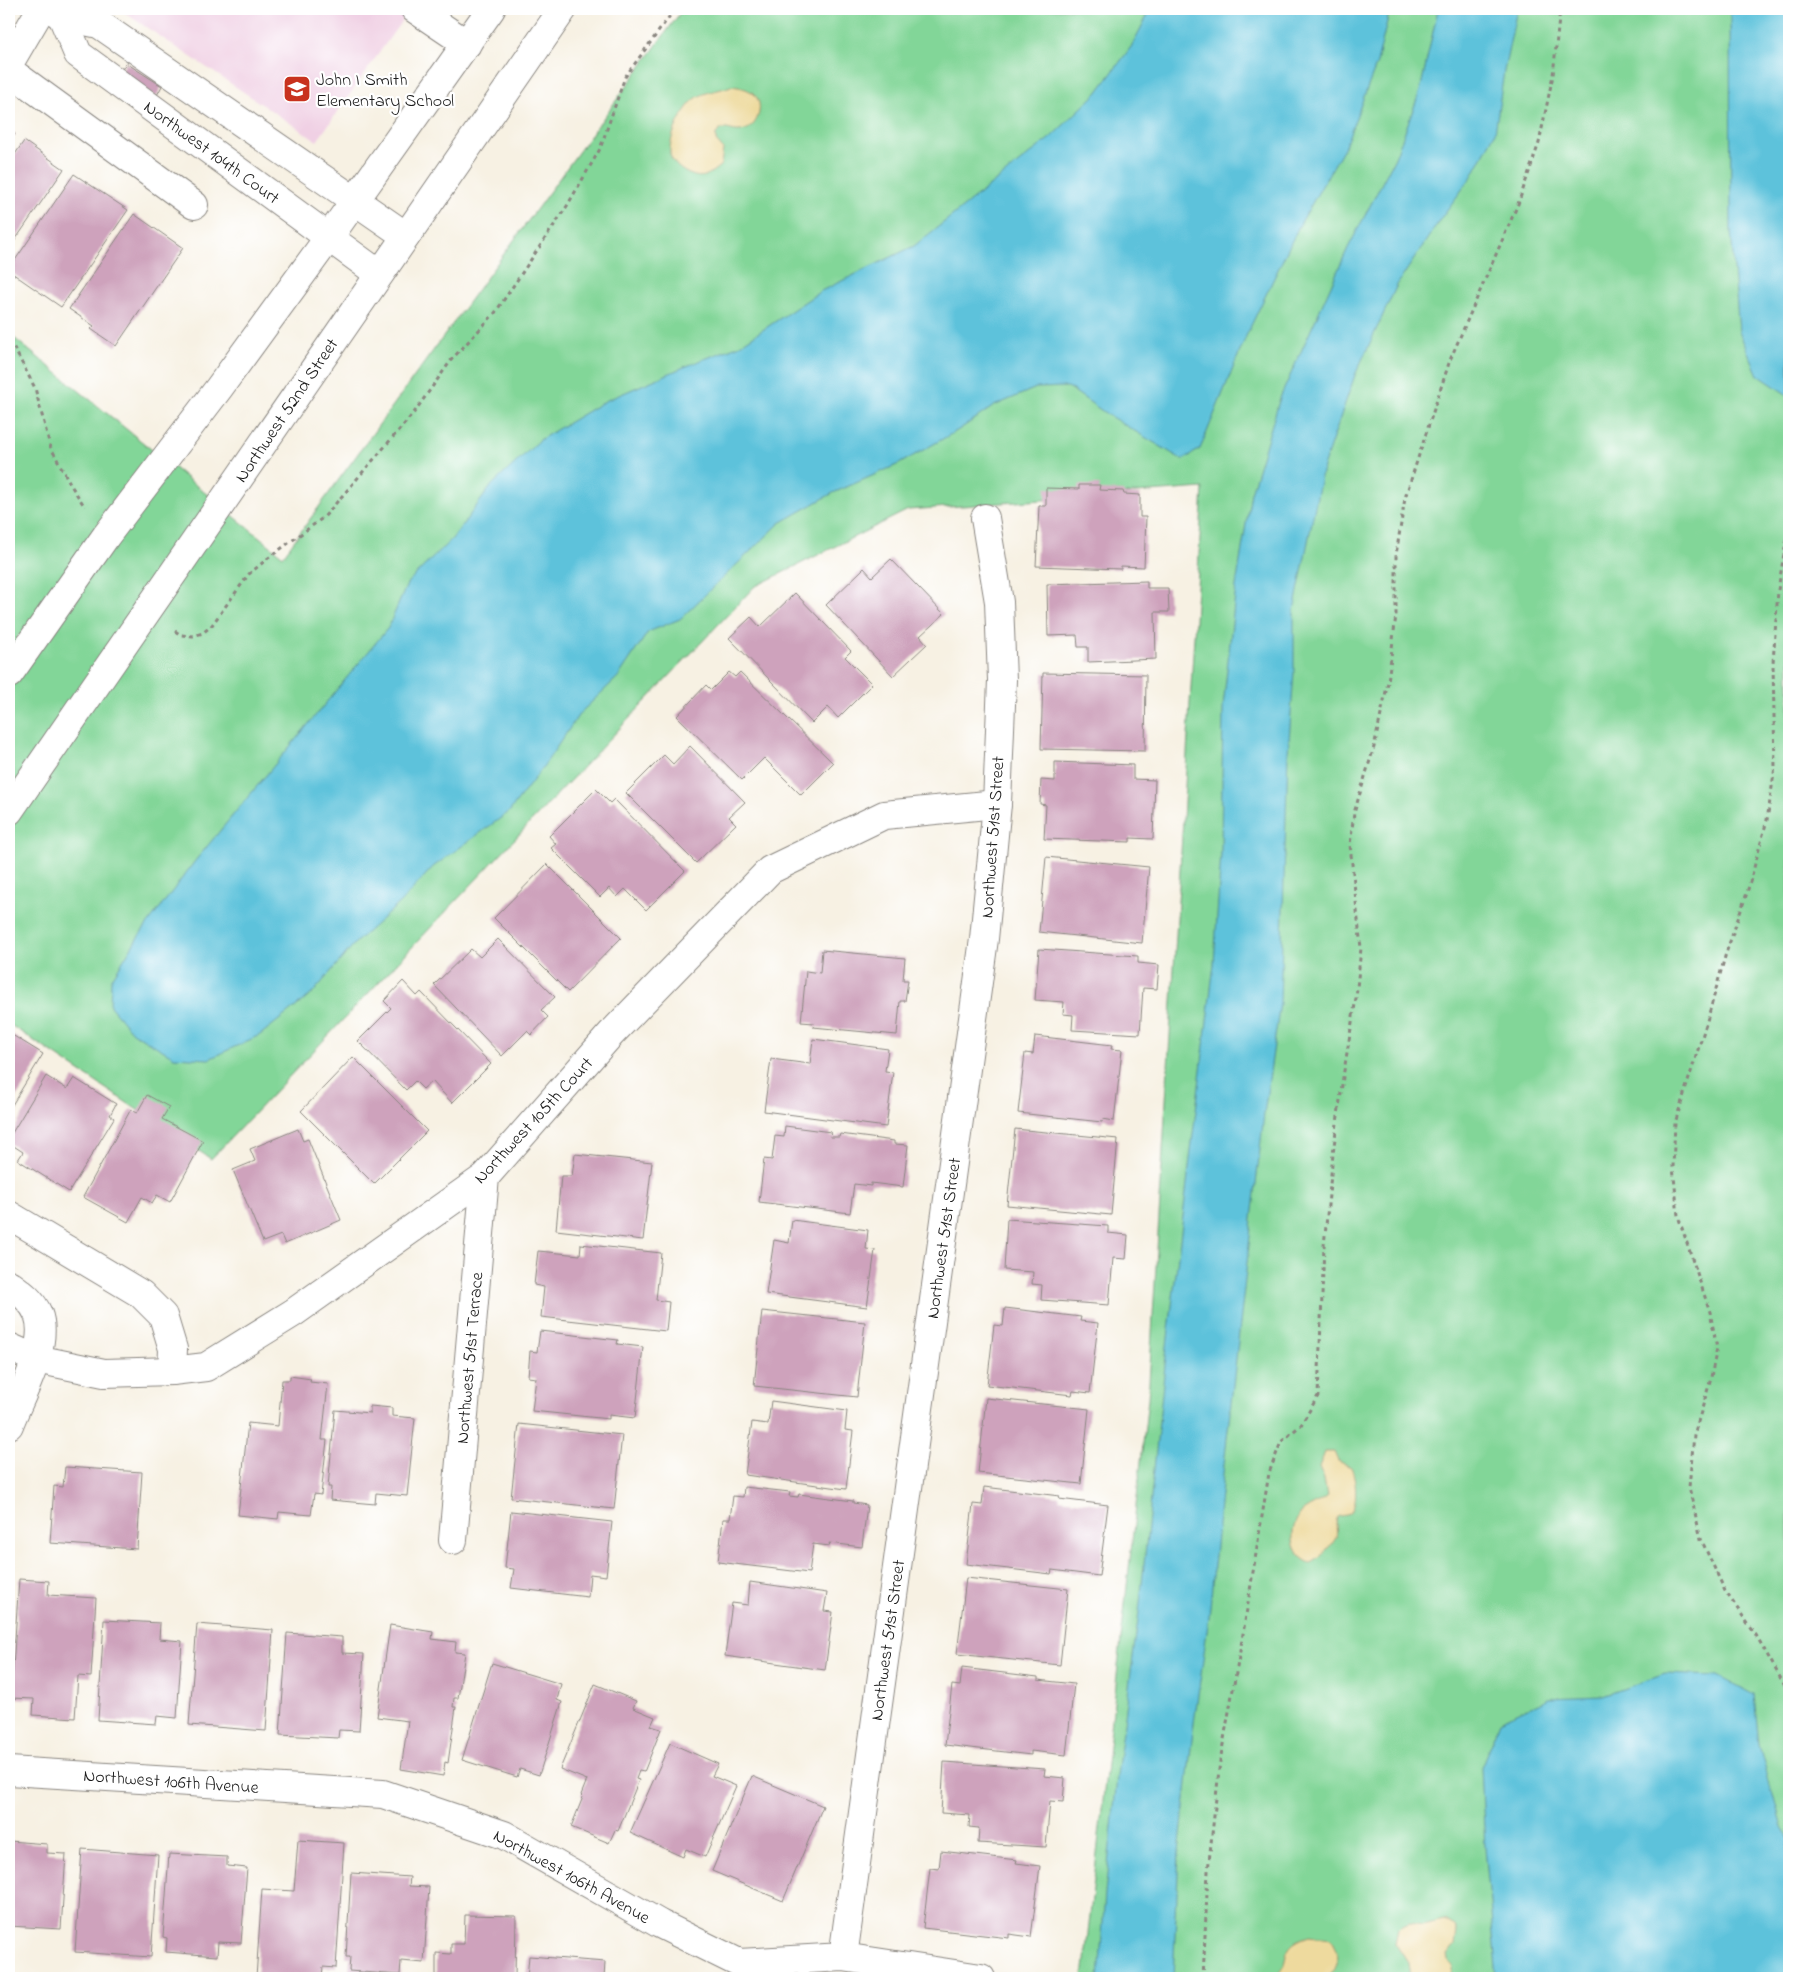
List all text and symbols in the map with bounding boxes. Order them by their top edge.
place label: John I Smith Elementary School [316,68,454,115]
school or university icon: John I Smith Elementary School [282,74,312,104]
street label: Northwest 104th Court [137,95,284,212]
street label: Northwest 52nd Street [230,334,346,489]
street label: Northwest 51st Street [975,755,1013,919]
street label: Northwest 105th Court [469,1052,600,1191]
street label: Northwest 51st Street [921,1156,969,1320]
street label: Northwest 51st Terrace [451,1270,492,1445]
street label: Northwest 51st Street [865,1558,913,1722]
street label: Northwest 106th Avenue [82,1764,260,1802]
street label: Northwest 106th Avenue [488,1824,655,1932]

